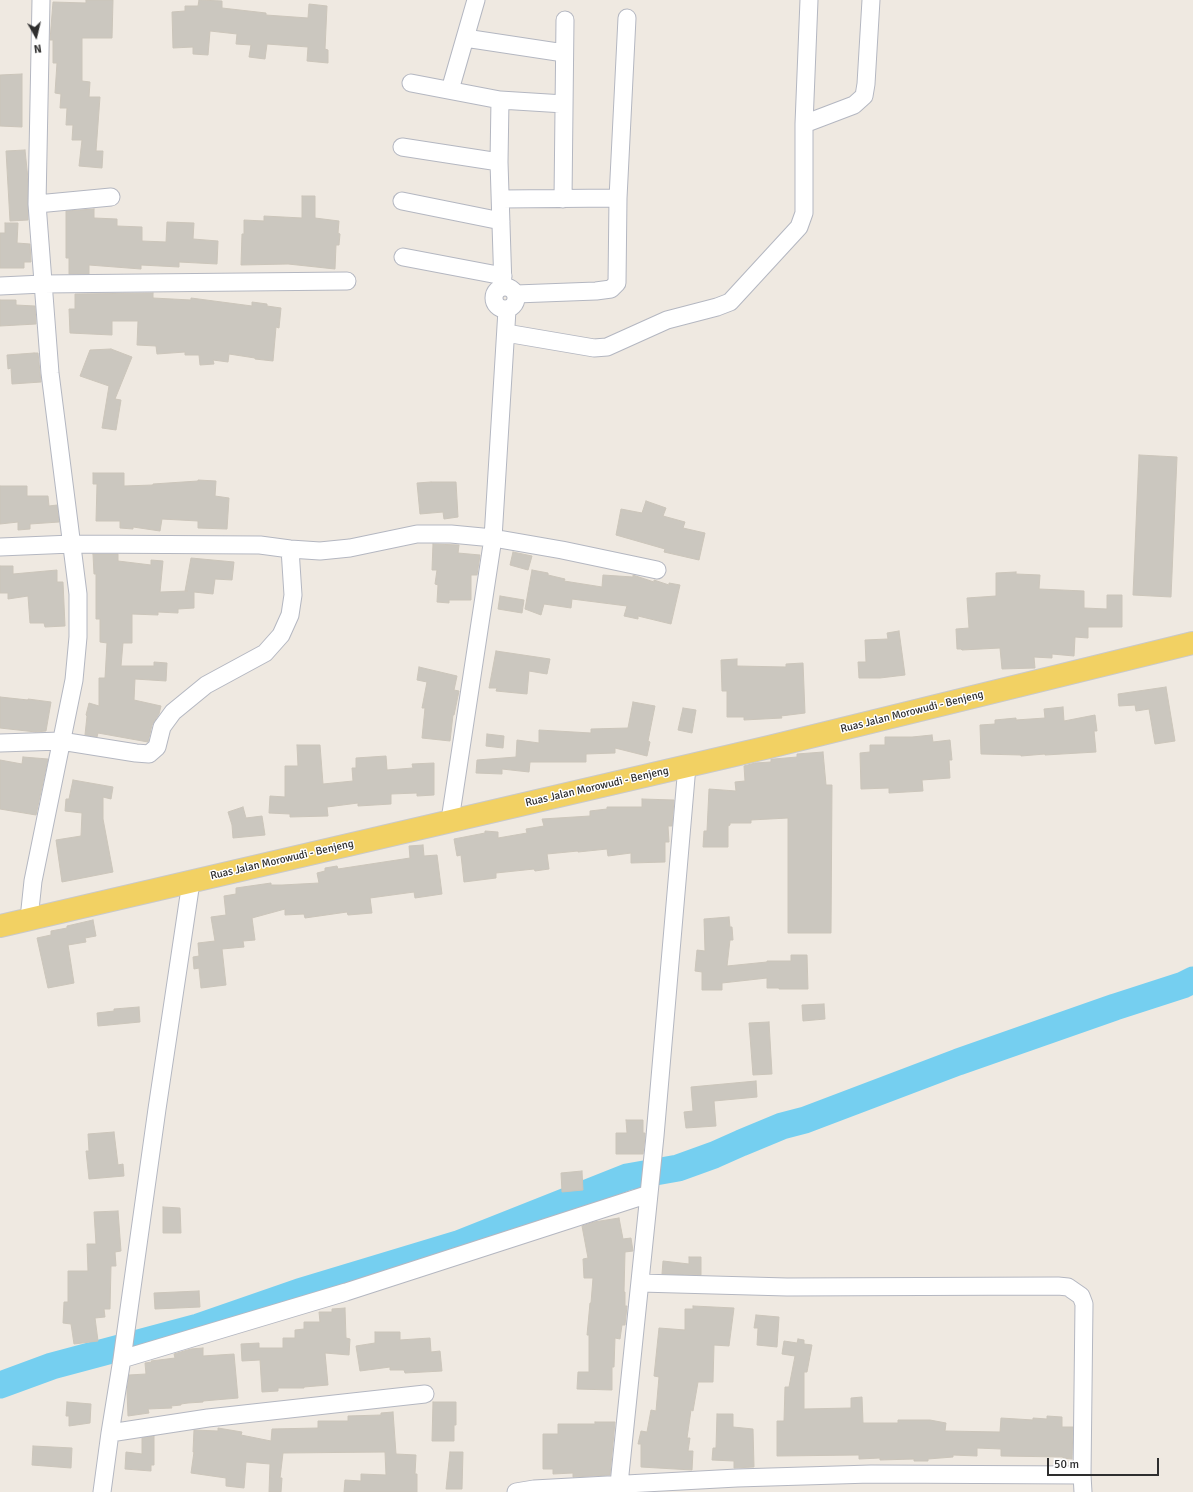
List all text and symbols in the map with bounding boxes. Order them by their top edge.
north arrow [16,16,56,56]
text: N [33,41,42,55]
street label: Ruas Jalan Morowudi - Benjeng [839,688,985,736]
street label: Ruas Jalan Morowudi - Benjeng [524,764,670,810]
street label: Ruas Jalan Morowudi - Benjeng [209,837,355,883]
scale bar [1049,1450,1161,1476]
text: 50 m [1054,1457,1079,1472]

